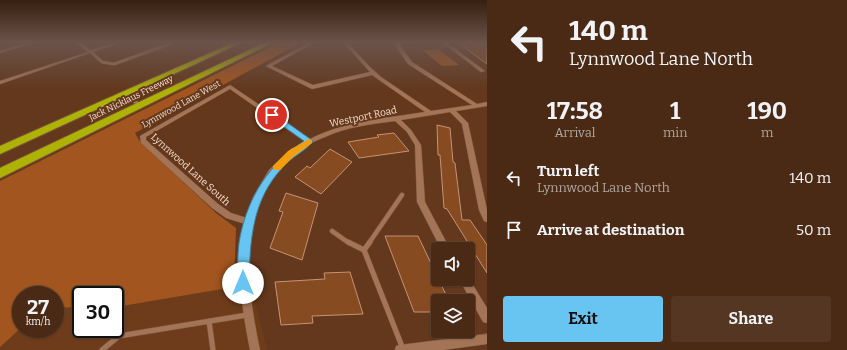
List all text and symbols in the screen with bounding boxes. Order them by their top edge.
text: 140 m [569,14,648,47]
icon: left [503,16,555,68]
text: Lynnwood Lane North [569,48,753,70]
street label: Jack Nicklaus Freeway [86,73,175,123]
street label: Lynnwood Lane West [140,78,223,130]
text: 17:58 [547,97,603,125]
text: 1 [670,97,680,125]
text: 190 [747,97,787,125]
pin [255,98,289,132]
icon: arrive [261,104,283,126]
street label: Westport Road [328,104,398,130]
text: Arrival [554,125,596,140]
text: min [663,125,687,140]
text: m [761,125,773,140]
street label: Lynnwood Lane South [148,131,233,209]
text: Turn left [537,162,599,180]
icon: left [503,167,525,189]
text: 140 m [789,169,831,187]
text: Lynnwood Lane North [537,180,670,195]
icon: arrive [503,219,525,241]
text: Arrive at destination [537,221,684,239]
text: 50 m [796,221,831,239]
map controls [431,242,475,338]
button: sound [431,242,475,286]
position arrow [222,262,264,304]
speed limit sign: 30 [72,286,124,338]
button: layers [431,294,475,338]
text: 27 [27,295,49,319]
button: Exit [503,296,663,342]
button: Share [671,296,831,342]
text: km/h [26,316,50,328]

